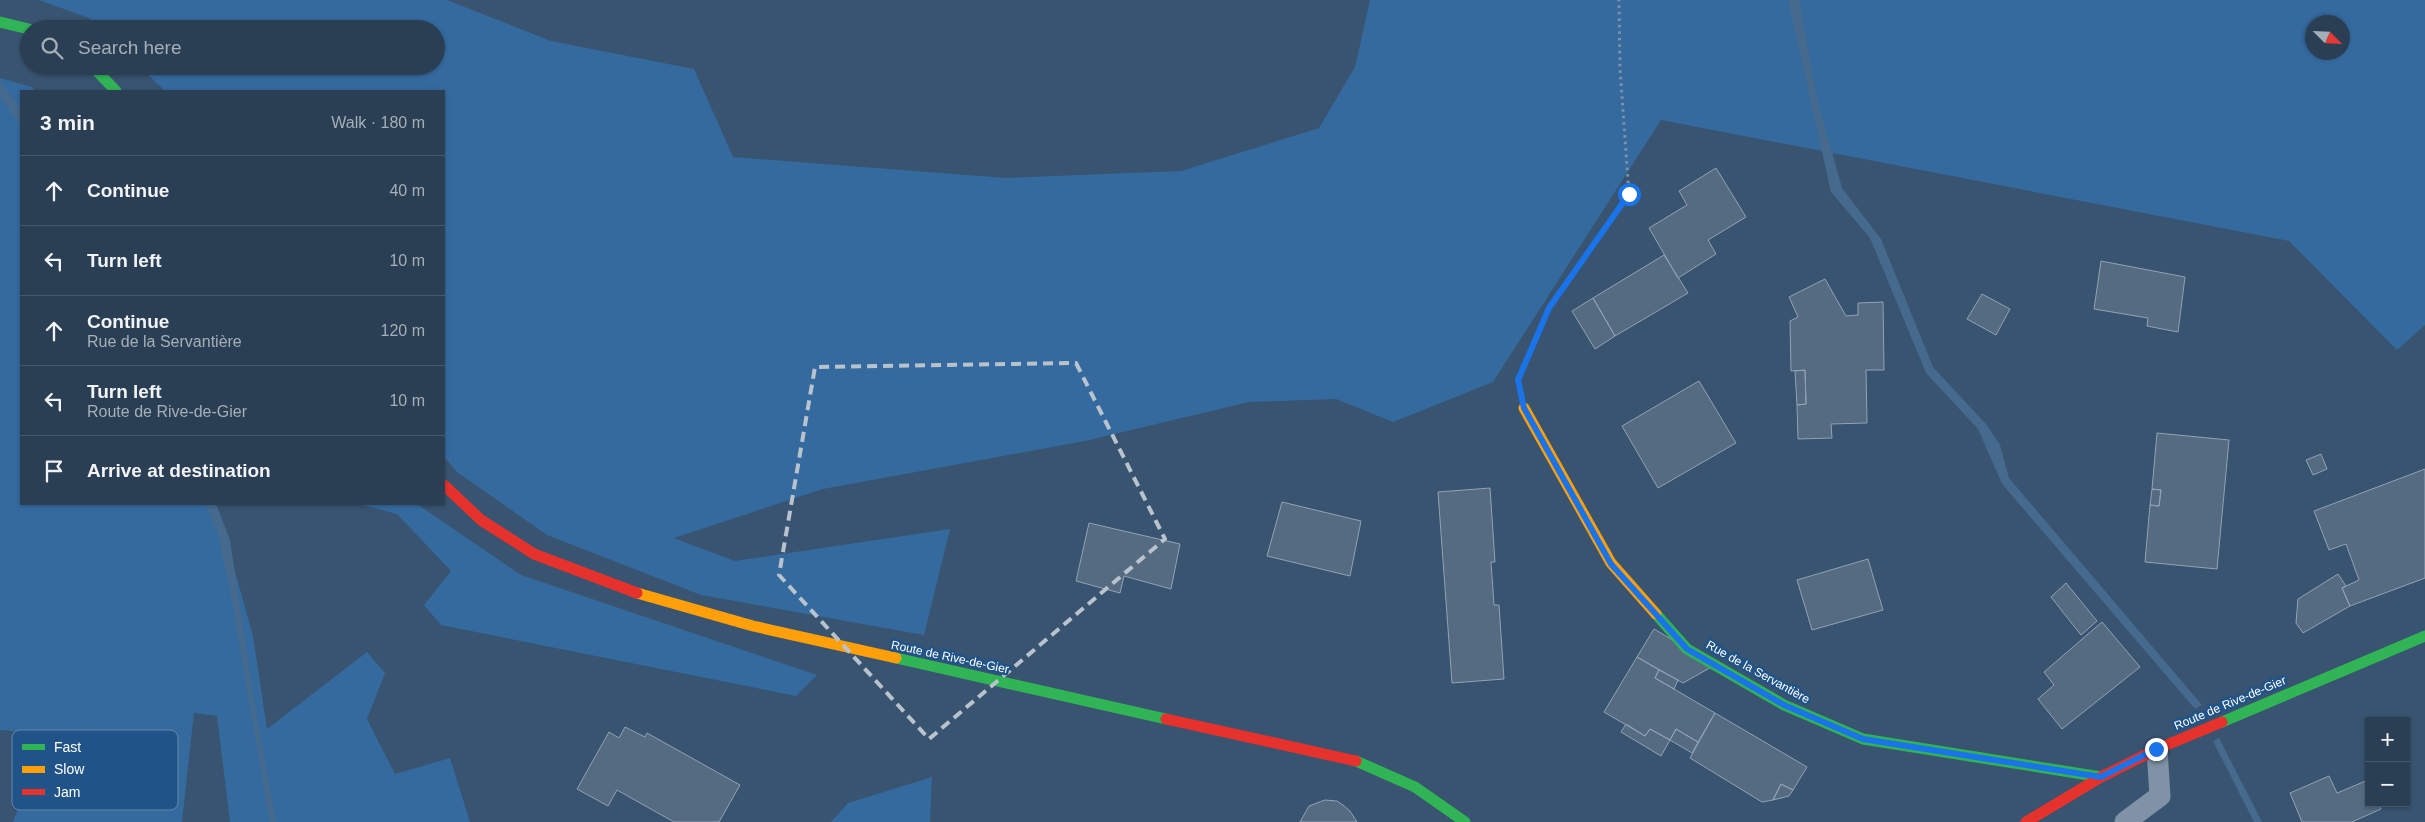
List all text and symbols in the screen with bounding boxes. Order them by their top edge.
north arrow [2305,15,2350,60]
search box [20,20,445,75]
icon: search [38,34,66,62]
text: Search here [78,37,182,58]
text: 3 min [40,111,95,134]
text: Walk · 180 m [331,114,425,131]
icon: ahead [40,177,68,205]
text: Continue [87,180,169,201]
text: 40 m [389,182,425,199]
route start [1618,183,1641,206]
icon: left [40,247,68,275]
text: Turn left [87,250,162,271]
text: 10 m [389,252,425,269]
text: Continue [87,311,169,332]
icon: ahead [40,317,68,345]
text: 120 m [381,322,425,339]
text: Rue de la Servantière [87,333,242,350]
text: Turn left [87,381,162,402]
icon: left [40,387,68,415]
text: 10 m [389,392,425,409]
text: Route de Rive-de-Gier [87,403,247,420]
icon: arrive [40,457,68,485]
text: Arrive at destination [87,460,271,481]
street label: Route de Rive-de-Gier [890,638,1010,676]
street label: Rue de la Servantière [1704,638,1812,706]
street label: Route de Rive-de-Gier [2172,673,2288,733]
map controls [2365,717,2410,807]
button: + [2365,717,2410,762]
legend [12,730,178,810]
route end [2145,738,2168,761]
text: Fast [54,739,81,755]
text: Slow [54,761,85,777]
button: − [2365,762,2410,807]
text: Jam [54,784,80,800]

